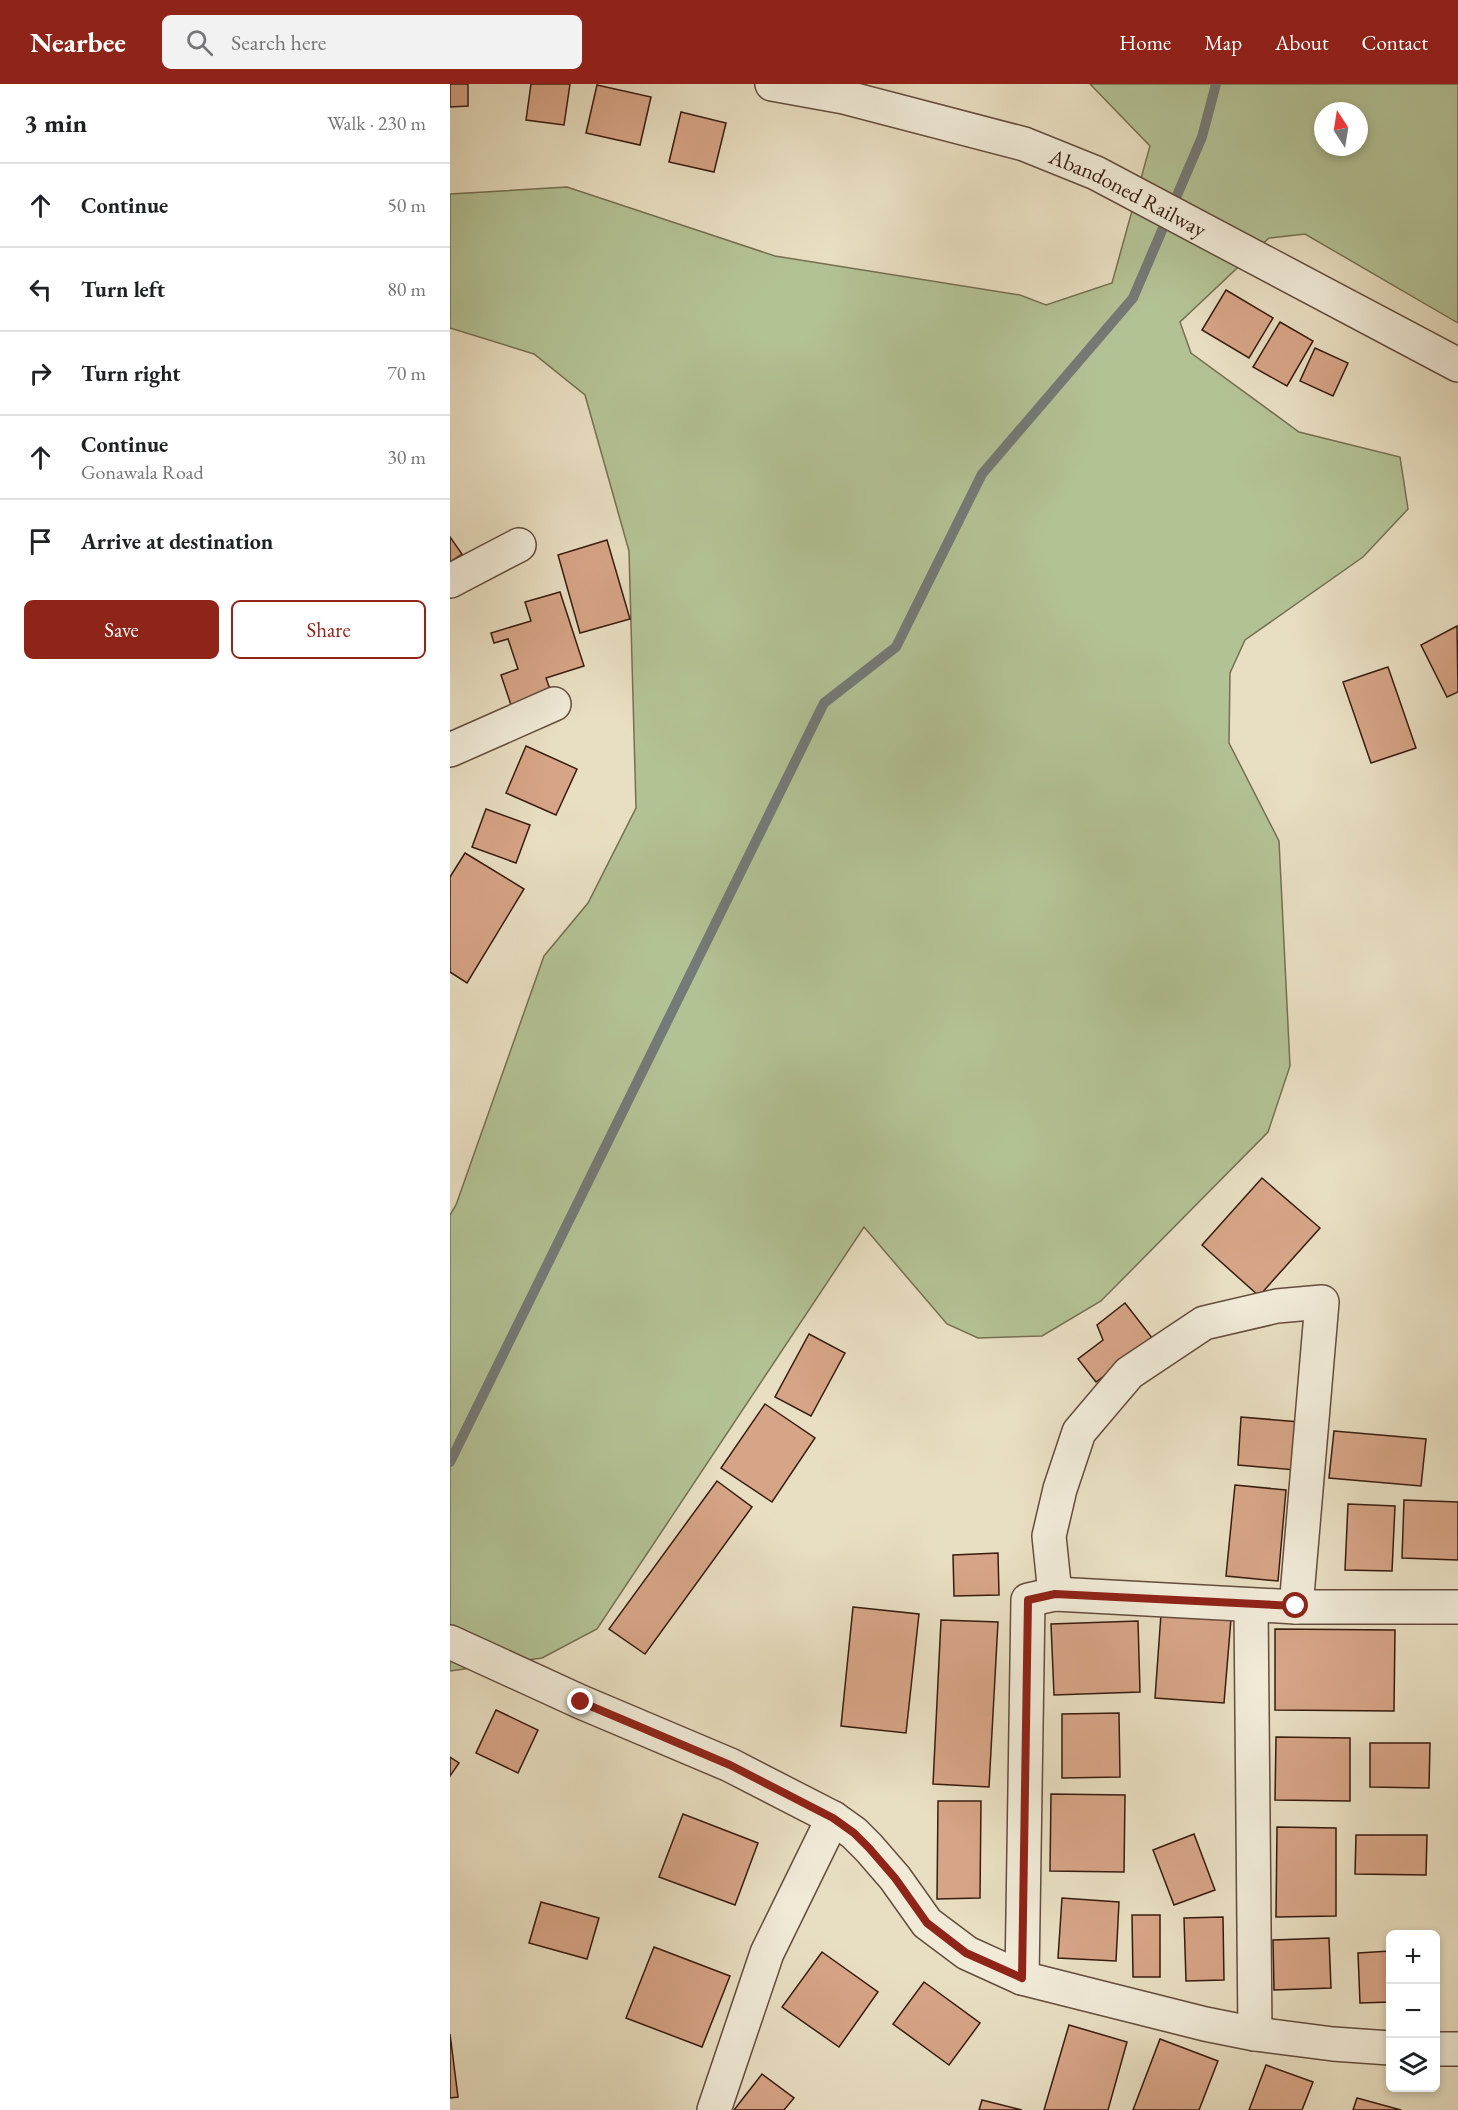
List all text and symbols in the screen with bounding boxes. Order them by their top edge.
search box [162,15,582,69]
text: Nearbee [30,24,126,60]
icon: search [183,26,216,59]
text: Search here [231,28,326,57]
text: Home [1119,29,1171,56]
text: Map [1204,29,1242,56]
text: About [1275,29,1328,56]
text: Contact [1361,29,1428,56]
north arrow [1314,102,1368,156]
text: 3 min [24,106,87,140]
text: Walk · 230 m [327,110,426,136]
street label: Abandoned Railway [1044,141,1212,244]
icon: ahead [24,189,57,222]
text: Continue [81,191,168,220]
text: 50 m [387,192,426,218]
icon: left [24,273,57,306]
text: Turn left [81,275,165,304]
text: 80 m [387,276,426,302]
icon: right [24,357,57,390]
text: Turn right [81,359,180,388]
text: 70 m [387,360,426,386]
text: Continue [81,430,168,459]
icon: ahead [24,441,57,474]
text: 30 m [387,444,426,470]
text: Gonawala Road [81,459,204,485]
icon: arrive [24,525,57,558]
text: Arrive at destination [81,527,273,556]
button: Save [24,600,219,659]
button: Share [231,600,426,659]
route start [1282,1592,1308,1618]
route end [567,1688,593,1714]
map controls [1386,1930,1440,2092]
button: + [1386,1930,1440,1984]
button: − [1386,1984,1440,2038]
button: layers [1386,2038,1440,2092]

